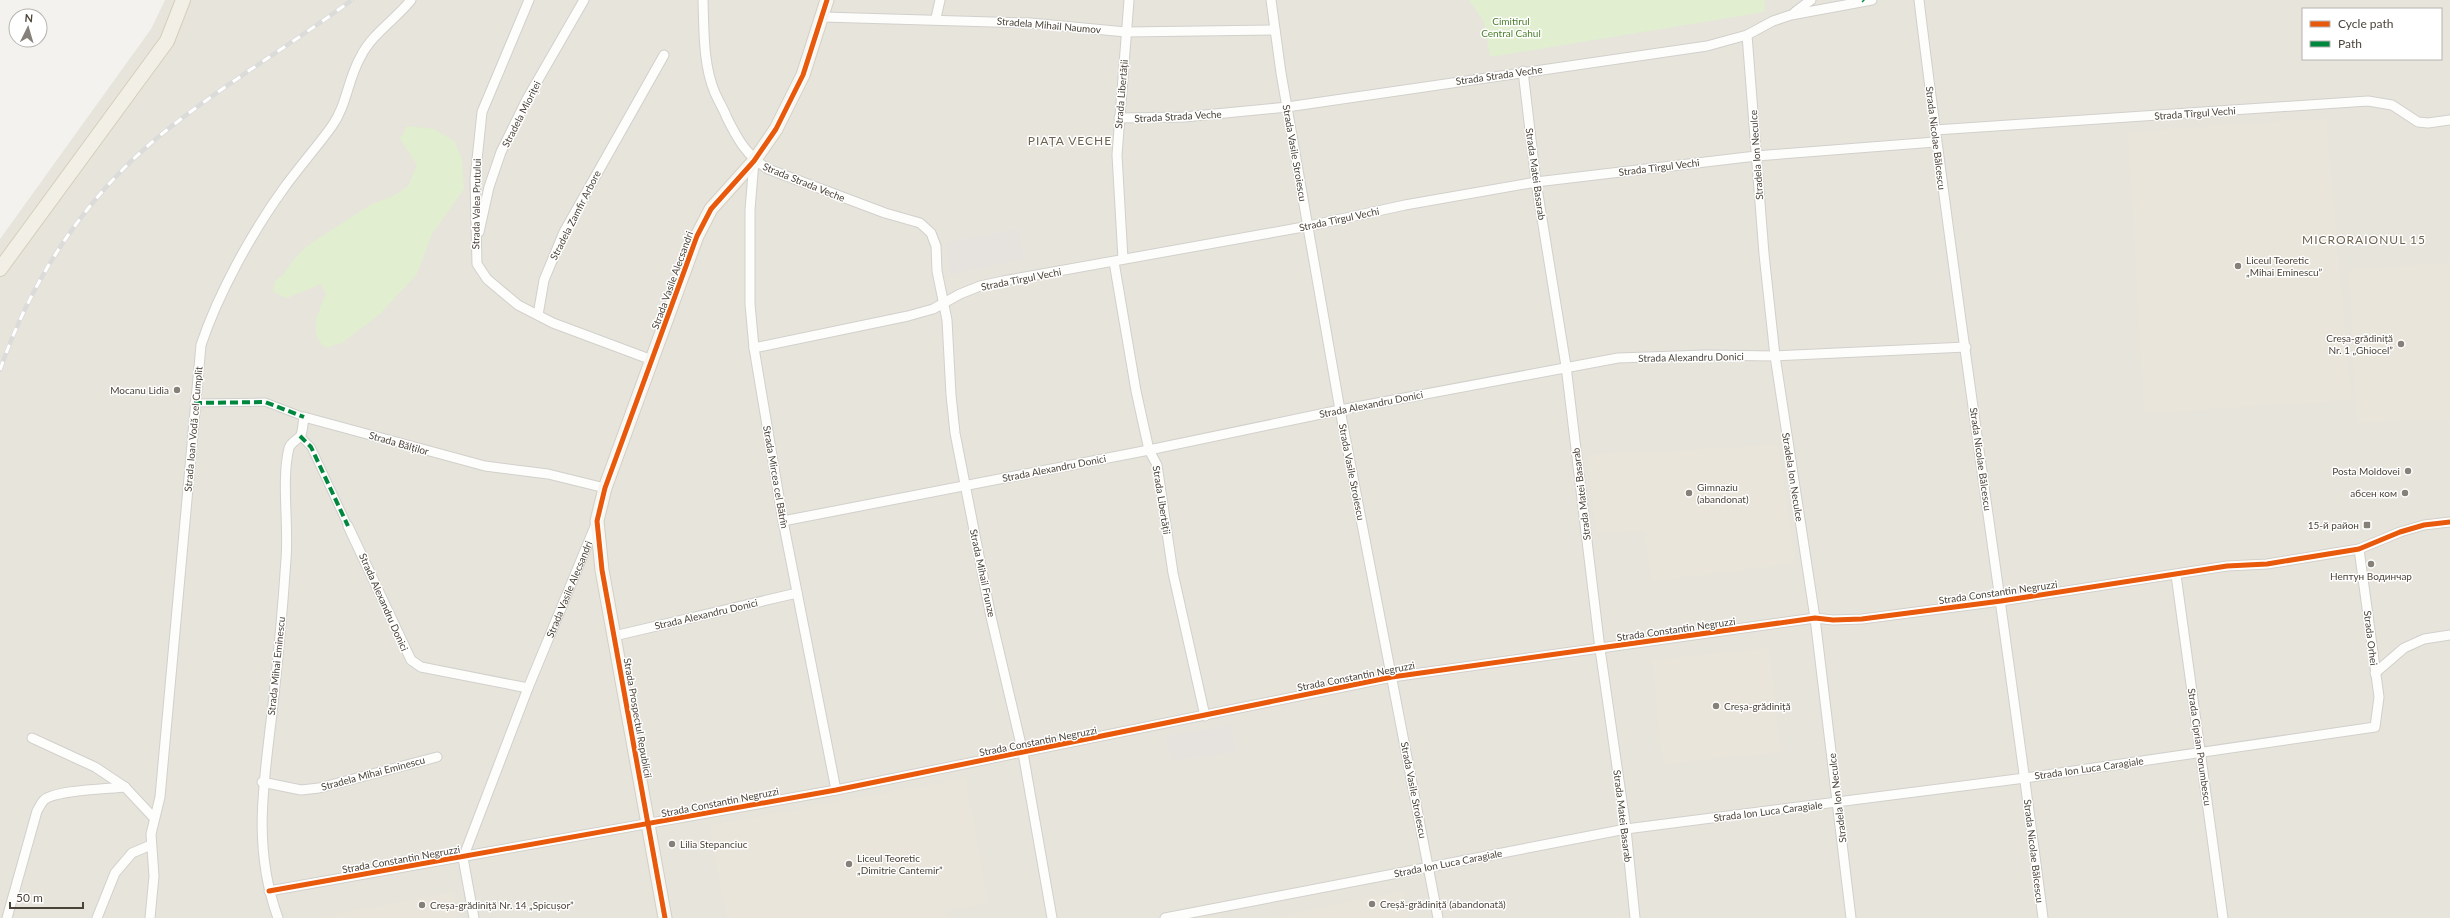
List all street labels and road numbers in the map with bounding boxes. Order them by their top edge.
street label: Stradela Mihail Naumov [996,14,1102,36]
street label: Strada Libertății [1112,59,1130,129]
street label: Strada Strada Veche [1455,63,1543,87]
street label: Stradela Mioriței [499,79,543,149]
street label: Strada Nicolae Bălcescu [1924,86,1948,190]
street label: Strada Vasile Stroiescu [1281,104,1309,202]
street label: Strada Tîrgul Vechi [2154,104,2236,122]
street label: Strada Strada Veche [1134,108,1222,124]
street label: Stradela Ion Neculce [1747,110,1765,200]
street label: Strada Matei Basarab [1524,127,1548,221]
street label: Strada Tîrgul Vechi [1618,156,1700,178]
street label: Strada Valea Prutului [469,158,483,250]
street label: Strada Strada Veche [761,160,847,204]
street label: Stradela Zamfir Arbore [547,168,603,262]
street label: Strada Tîrgul Vechi [1298,205,1380,233]
street label: Strada Vasile Alecsandri [649,229,695,331]
street label: Strada Tîrgul Vechi [980,265,1062,293]
street label: Strada Alexandru Donici [1638,350,1744,364]
street label: Strada Ioan Vodă cel Cumplit [182,366,204,492]
street label: Strada Alexandru Donici [1318,388,1424,420]
street label: Strada Nicolae Bălcescu [1968,407,1994,511]
street label: Strada Vasile Stroiescu [1337,423,1367,521]
street label: Strada Mircea cel Bătrîn [761,425,791,529]
street label: Strada Bălților [368,429,431,457]
street label: Stradela Ion Neculce [1780,432,1806,522]
street label: Strada Matei Basarab [1569,447,1593,541]
street label: Strada Alexandru Donici [1001,452,1107,484]
street label: Strada Libertății [1151,465,1173,535]
street label: Strada Mihail Frunze [968,528,998,618]
street label: Strada Vasile Alecsandri [544,539,594,639]
street label: Strada Alexandru Donici [357,551,411,653]
street label: Strada Constantin Negruzzi [1938,578,2058,606]
street label: Strada Alexandru Donici [653,596,759,632]
street label: Strada Orhei [2362,610,2380,666]
street label: Strada Constantin Negruzzi [1616,615,1736,643]
street label: Strada Mihai Eminescu [265,616,287,716]
street label: Strada Prospectul Republicii [622,657,654,779]
street label: Strada Constantin Negruzzi [1296,659,1416,693]
street label: Strada Ciprian Porumbescu [2186,687,2214,807]
street label: Strada Constantin Negruzzi [978,724,1098,758]
street label: Strada Vasile Stroiescu [1399,741,1429,839]
street label: Stradela Mihai Eminescu [320,753,426,793]
street label: Stradela Ion Neculce [1826,753,1848,843]
street label: Strada Ion Luca Caragiale [2034,754,2144,782]
street label: Strada Matei Basarab [1611,769,1635,863]
street label: Strada Constantin Negruzzi [660,785,780,819]
street label: Strada Ion Luca Caragiale [1713,798,1823,824]
street label: Strada Nicolae Bălcescu [2022,799,2046,903]
street label: Strada Constantin Negruzzi [341,843,461,875]
street label: Strada Ion Luca Caragiale [1393,847,1503,879]

